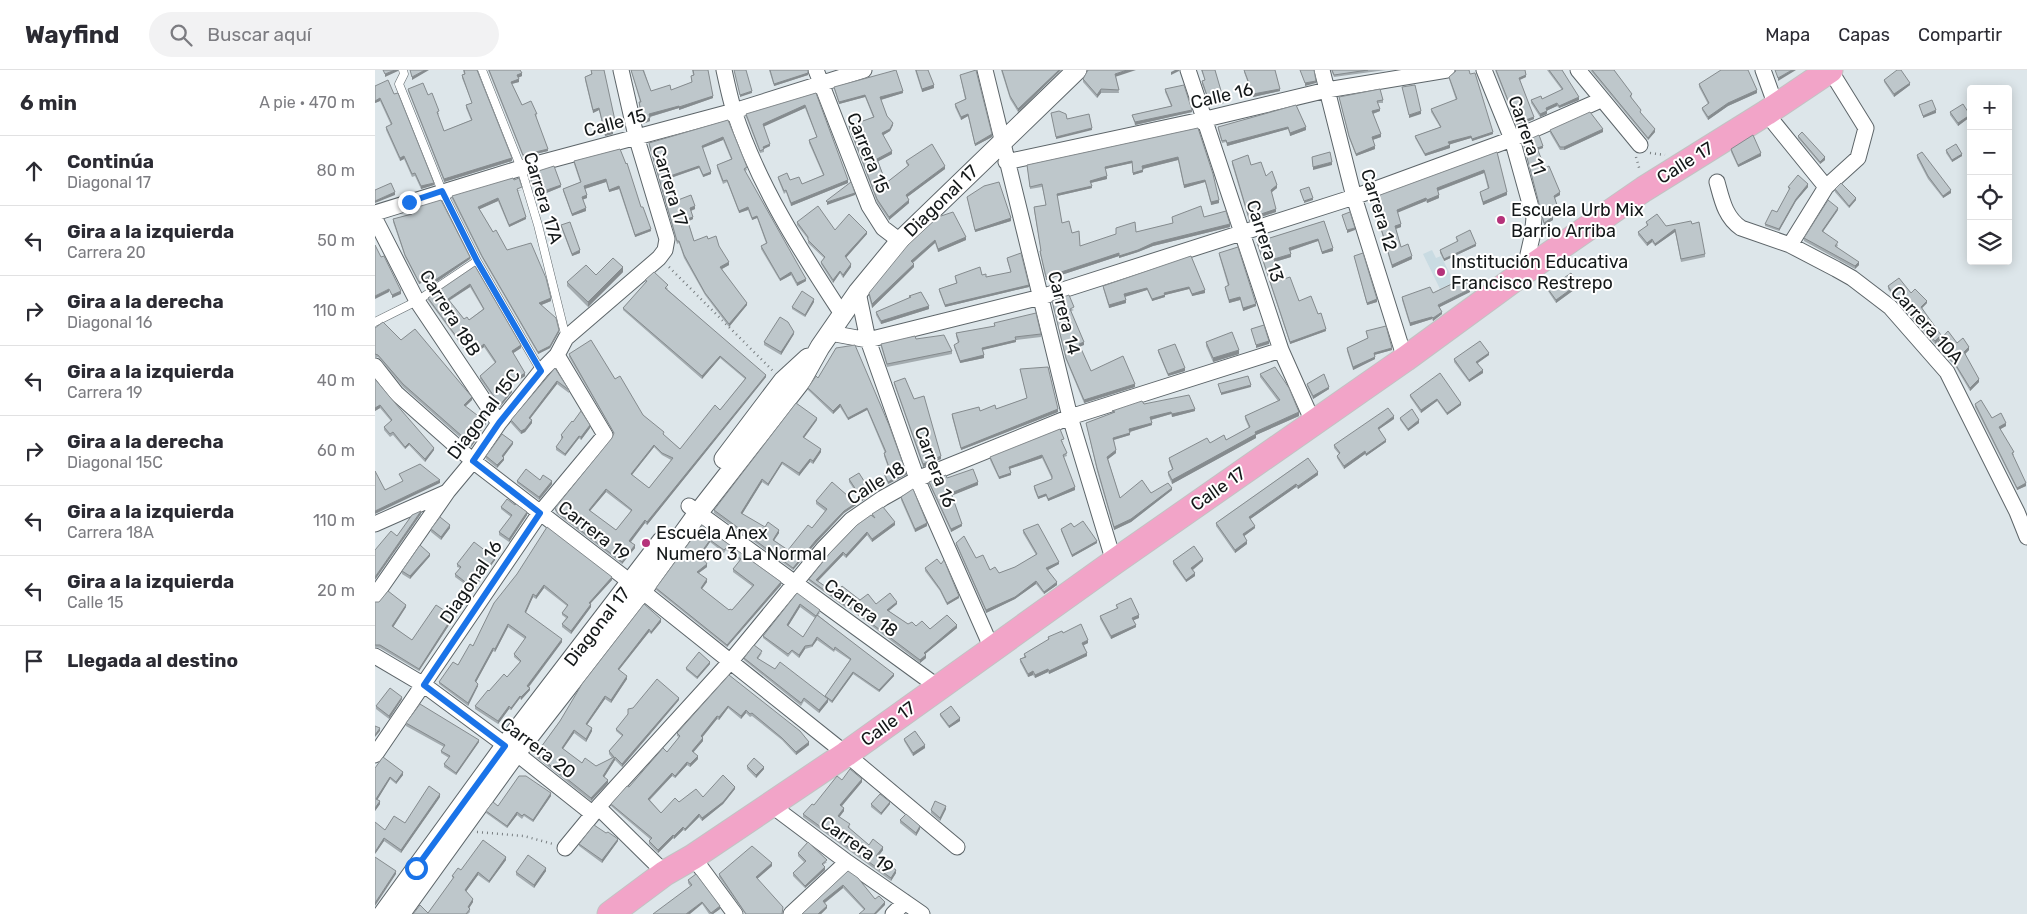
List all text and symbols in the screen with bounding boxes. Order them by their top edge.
search box [149,12,499,57]
text: Wayfind [25,21,119,49]
icon: search [167,21,195,49]
text: Buscar aquí [207,23,311,46]
text: Mapa [1765,24,1810,46]
text: Capas [1838,24,1890,46]
text: Compartir [1918,24,2002,46]
street label: Calle 16 [1188,78,1256,114]
map controls [1967,85,2012,265]
button: + [1967,85,2012,130]
text: 6 min [20,90,77,115]
text: A pie · 470 m [259,93,355,112]
street label: Carrera 11 [1503,93,1551,177]
street label: Calle 15 [581,104,649,142]
street label: Carrera 15 [842,109,894,197]
button: − [1967,130,2012,175]
street label: Calle 17 [1653,137,1717,189]
street label: Carrera 17 [647,143,693,229]
text: Continúa [67,150,154,173]
street label: Carrera 17A [519,150,567,246]
icon: ahead [20,157,48,185]
street label: Diagonal 17 [899,160,983,242]
text: 80 m [317,161,355,180]
street label: Carrera 12 [1356,166,1402,254]
text: Diagonal 17 [67,173,151,192]
button: locate [1967,175,2012,220]
route end [398,191,421,214]
street label: Carrera 13 [1241,197,1289,285]
place label: Escuela Urb Mix Barrio Arriba [1511,199,1644,242]
marker: Escuela Urb Mix Barrio Arriba [1495,214,1507,226]
text: Gira a la izquierda [67,220,234,243]
button: layers [1967,220,2012,265]
icon: left [20,227,48,255]
text: 50 m [317,231,355,250]
text: Carrera 20 [67,243,146,262]
place label: Institución Educativa Francisco Restrepo [1451,251,1628,294]
street label: Carrera 18B [415,266,485,360]
marker: Institución Educativa Francisco Restrepo [1435,266,1447,278]
street label: Carrera 14 [1043,269,1085,357]
street label: Carrera 10A [1886,281,1968,369]
text: Gira a la derecha [67,290,224,313]
icon: right [20,297,48,325]
text: 110 m [313,301,355,320]
text: Diagonal 16 [67,313,152,332]
text: Gira a la izquierda [67,360,234,383]
street label: Diagonal 15C [443,364,525,464]
icon: left [20,367,48,395]
text: 40 m [317,371,355,390]
text: Carrera 19 [67,383,143,402]
street label: Carrera 16 [909,423,961,511]
text: Gira a la derecha [67,430,224,453]
icon: right [20,437,48,465]
text: 60 m [317,441,355,460]
text: Diagonal 15C [67,453,163,472]
street label: Calle 18 [843,457,909,509]
street label: Calle 17 [1186,462,1250,516]
street label: Carrera 19 [554,496,634,566]
text: Gira a la izquierda [67,500,234,523]
icon: left [20,507,48,535]
text: 110 m [313,511,355,530]
place label: Escuela Anex Numero 3 La Normal [656,522,827,565]
text: Carrera 18A [67,523,154,542]
street label: Diagonal 16 [435,536,507,628]
marker: Escuela Anex Numero 3 La Normal [640,537,652,549]
text: Gira a la izquierda [67,570,234,593]
street label: Carrera 18 [820,574,902,642]
icon: left [20,577,48,605]
text: 20 m [317,581,355,600]
street label: Diagonal 17 [559,583,635,671]
text: Calle 15 [67,593,124,612]
icon: arrive [20,647,48,675]
text: Llegada al destino [67,649,238,672]
street label: Calle 17 [856,697,920,751]
street label: Carrera 20 [496,713,580,783]
street label: Carrera 19 [816,811,898,879]
route start [405,857,428,880]

